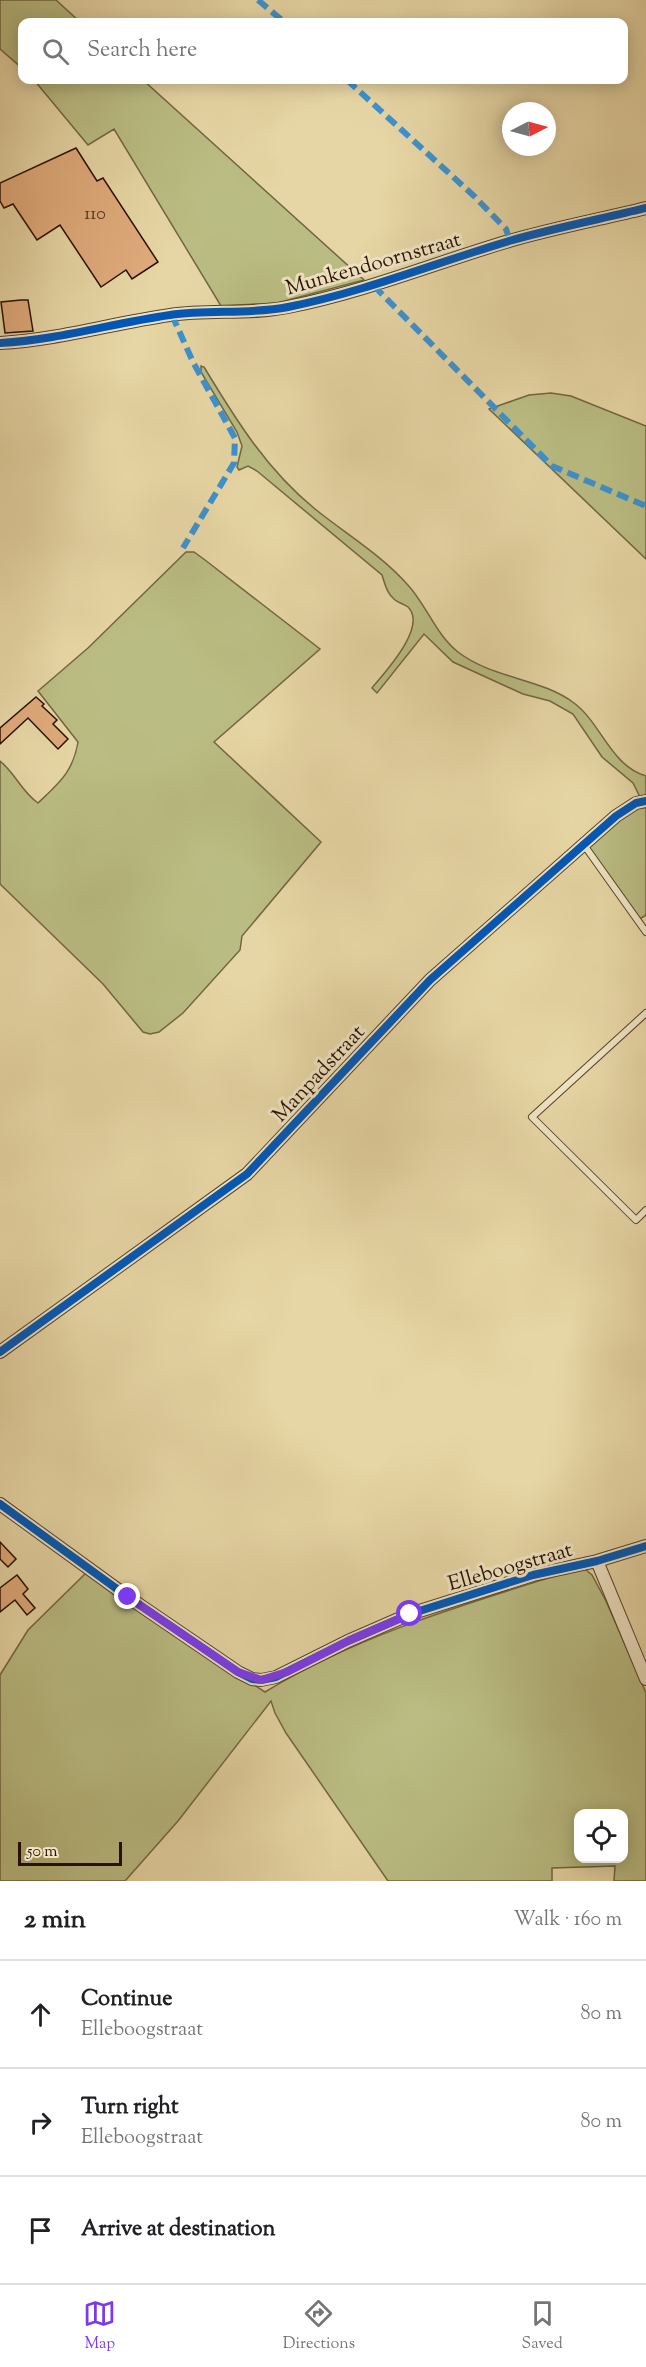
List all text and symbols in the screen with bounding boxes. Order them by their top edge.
search box [18,18,628,84]
icon: search [39,35,72,68]
text: Search here [87,35,197,67]
north arrow [502,102,556,156]
house number: 110 [84,202,106,228]
street label: Munkendoornstraat [282,226,465,304]
street label: Manpadstraat [266,1019,373,1130]
street label: Elleboogstraat [445,1536,576,1600]
route end [114,1583,140,1609]
route start [396,1600,422,1626]
map controls [574,1809,628,1863]
button: locate [574,1809,628,1863]
scale bar [18,1839,122,1866]
text: 50 m [27,1841,58,1864]
text: 2 min [24,1902,86,1939]
text: Walk · 160 m [513,1906,622,1935]
text: Continue [81,1984,172,2016]
icon: ahead [24,1998,57,2031]
text: 80 m [581,2000,622,2029]
text: Elleboogstraat [81,2016,203,2045]
text: Turn right [81,2092,178,2124]
icon: right [24,2106,57,2139]
text: 80 m [581,2108,622,2137]
text: Elleboogstraat [81,2124,203,2153]
icon: arrive [24,2214,57,2247]
text: Arrive at destination [81,2214,276,2246]
tab: Map [83,2297,116,2356]
tab: Directions [283,2297,355,2356]
tab: Saved [522,2297,563,2356]

